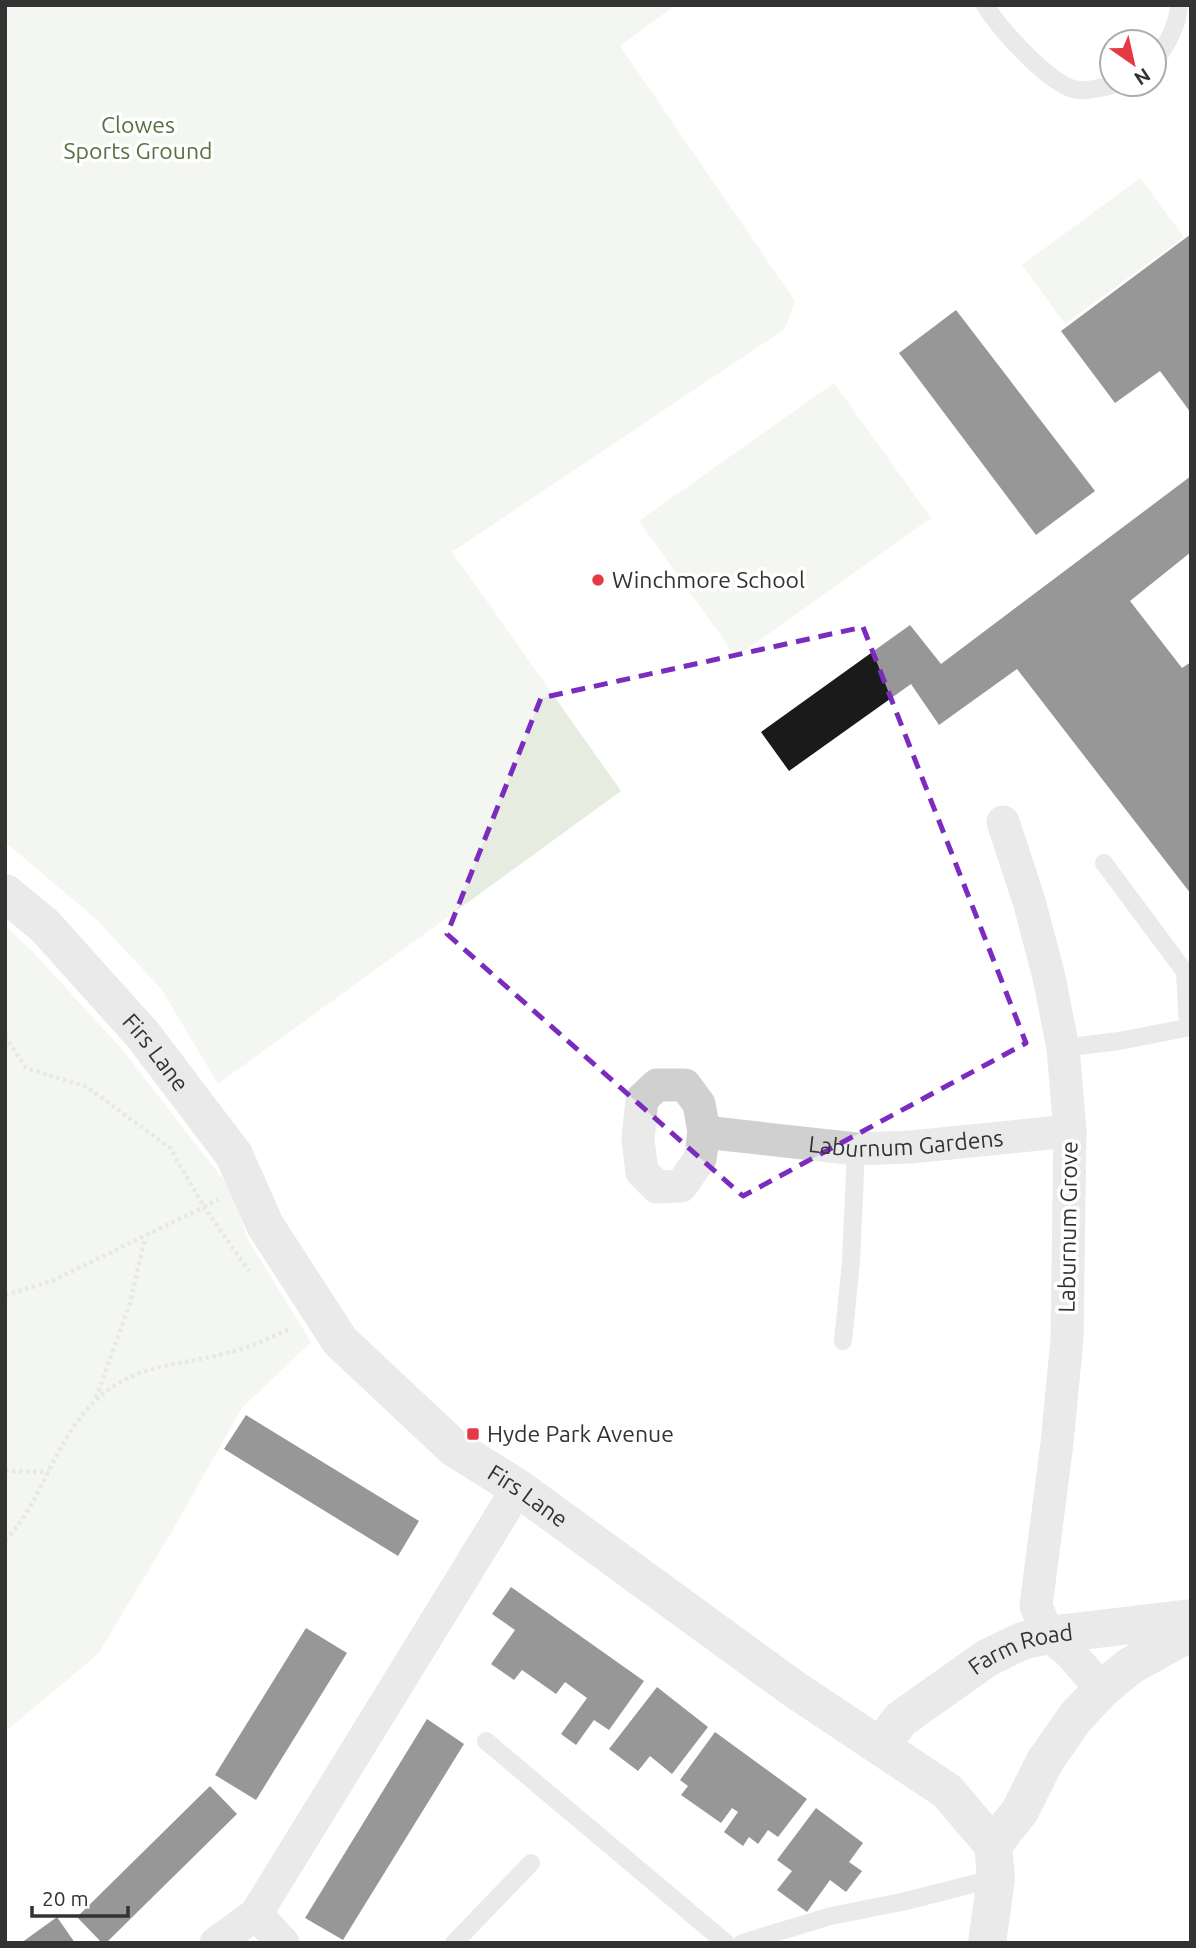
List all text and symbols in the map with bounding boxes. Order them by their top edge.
north arrow [1098,28,1168,98]
text: N [1130,64,1155,90]
park label: Clowes Sports Ground [63,112,213,163]
place label: Winchmore School [612,567,805,592]
marker: Winchmore School [590,572,606,588]
street label: Firs Lane [118,1008,194,1096]
street label: Laburnum Gardens [807,1125,1004,1161]
street label: Laburnum Grove [1054,1141,1081,1313]
place label: Hyde Park Avenue [487,1421,674,1446]
marker: Hyde Park Avenue [465,1426,481,1442]
street label: Firs Lane [484,1459,573,1532]
street label: Farm Road [963,1619,1074,1679]
scale bar [32,1874,128,1918]
text: 20 m [42,1886,89,1910]

